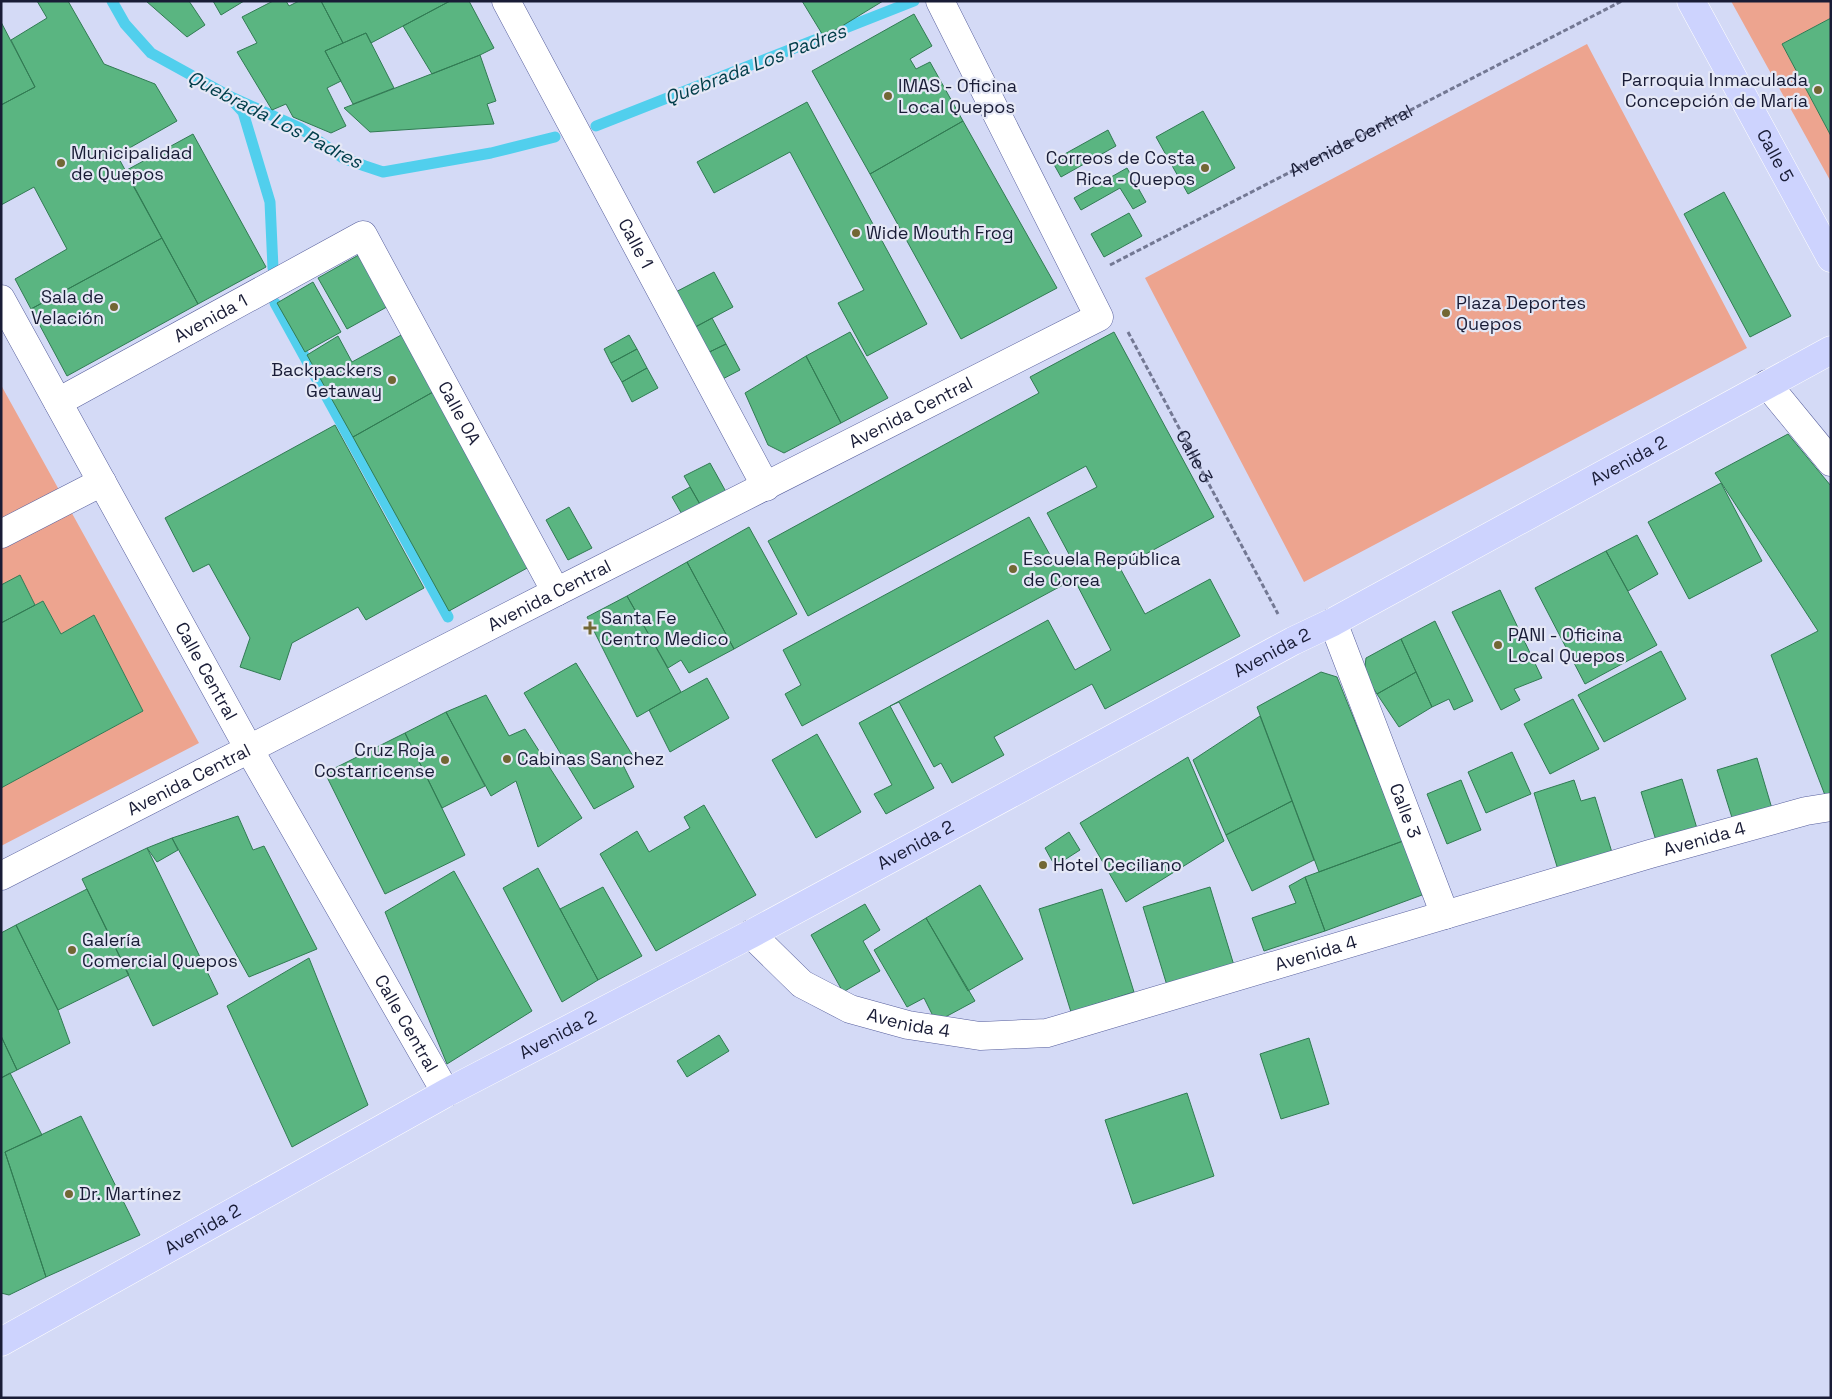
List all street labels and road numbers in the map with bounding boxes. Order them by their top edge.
street label: Avenida Central [1285,99,1416,182]
street label: Calle 5 [1752,125,1799,186]
street label: Calle 1 [613,214,659,272]
street label: Avenida 1 [169,289,251,347]
street label: Avenida Central [845,371,976,453]
street label: Calle 0A [433,377,486,448]
street label: Calle 3 [1171,426,1218,487]
street label: Avenida 2 [1586,430,1671,490]
street label: Avenida Central [484,554,615,636]
street label: Calle Central [170,618,243,724]
street label: Avenida 2 [1229,622,1314,682]
street label: Avenida Central [123,738,254,821]
street label: Calle 3 [1385,780,1426,841]
street label: Avenida 2 [873,814,958,875]
street label: Avenida 4 [1661,816,1748,861]
street label: Avenida 4 [1272,930,1359,976]
street label: Calle Central [370,970,444,1076]
street label: Avenida 4 [865,1002,952,1042]
street label: Avenida 2 [515,1005,600,1064]
street label: Avenida 2 [160,1198,245,1259]

